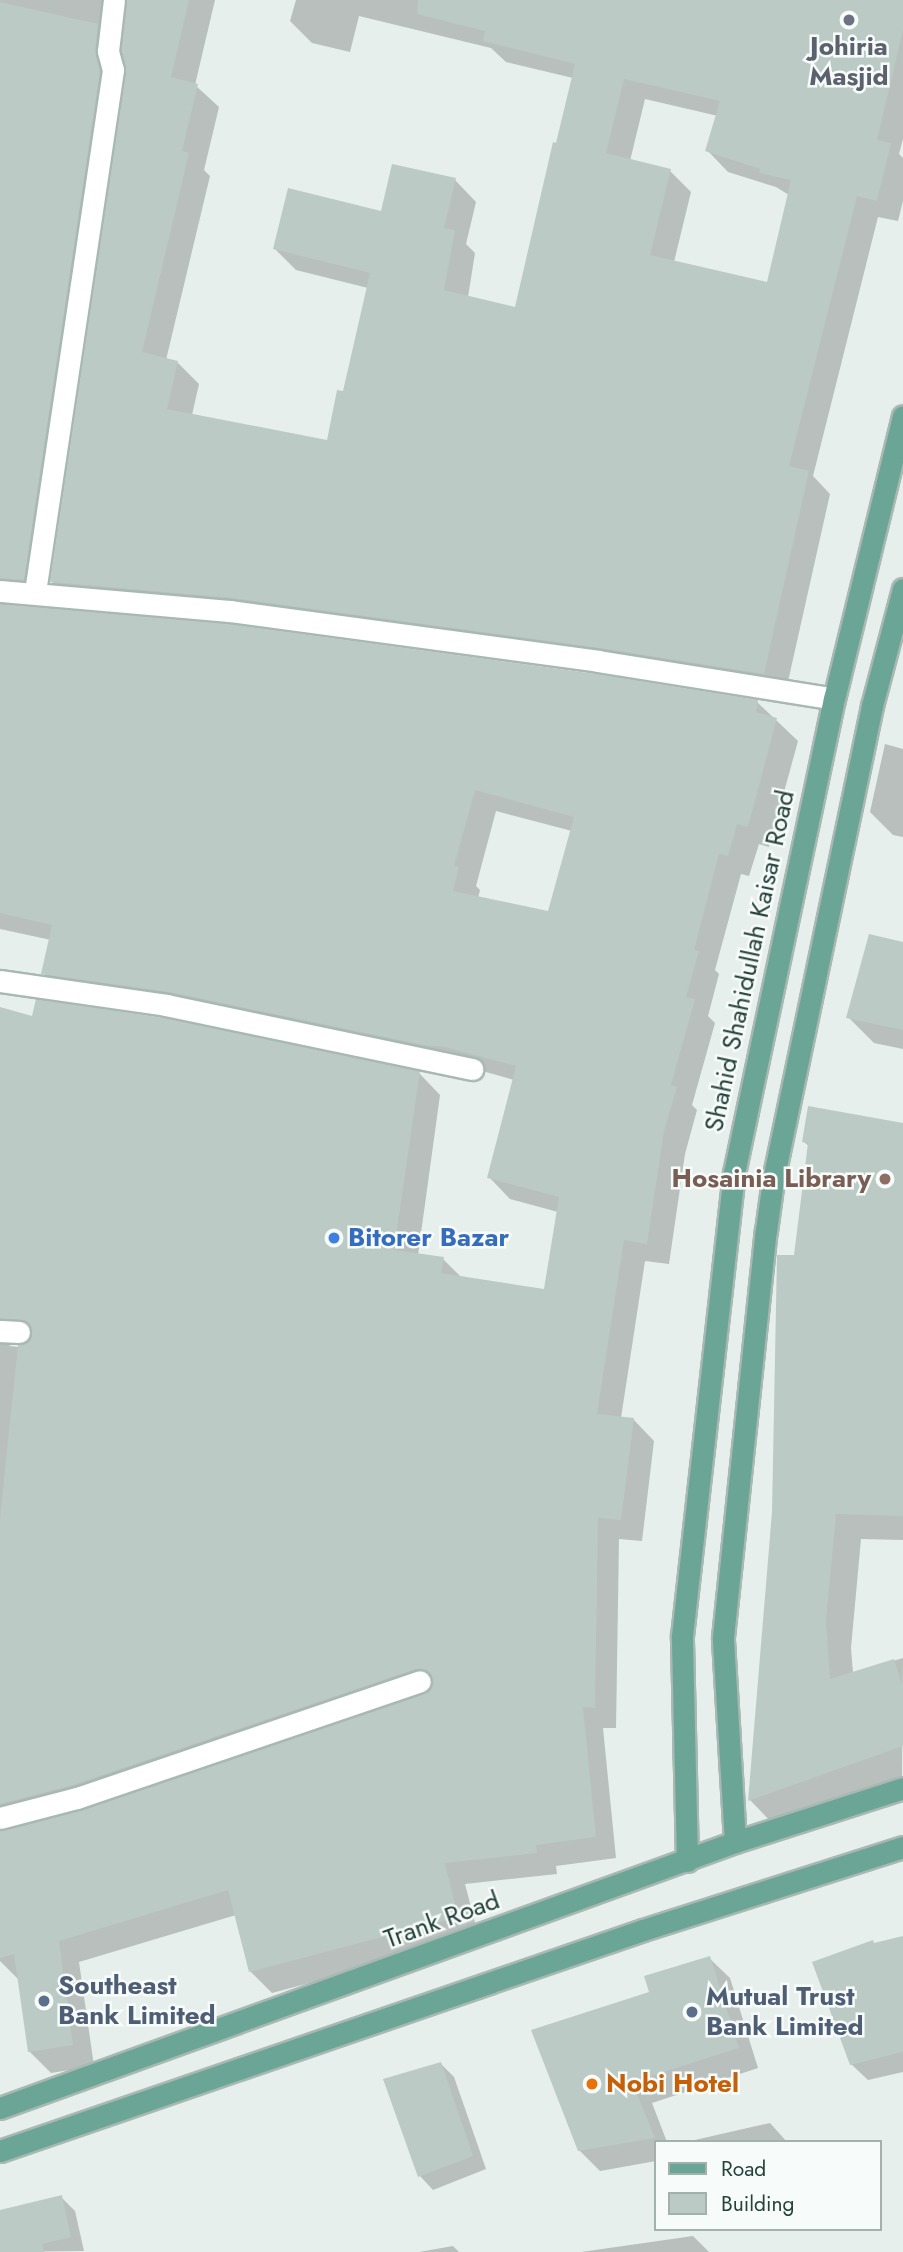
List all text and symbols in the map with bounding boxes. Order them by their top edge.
marker: Johiria Masjid [841,12,857,28]
place label: Johiria Masjid [809,31,889,92]
street label: Shahid Shahidullah Kaisar Road [699,787,801,1135]
place label: Hosainia Library [672,1163,871,1195]
marker: Hosainia Library [877,1171,893,1187]
place label: Bitorer Bazar [348,1222,509,1254]
marker: Bitorer Bazar [326,1230,342,1246]
street label: Trank Road [380,1885,504,1955]
place label: Southeast Bank Limited [58,1970,216,2032]
place label: Mutual Trust Bank Limited [706,1981,864,2042]
marker: Southeast Bank Limited [36,1993,52,2009]
marker: Mutual Trust Bank Limited [684,2004,700,2020]
place label: Nobi Hotel [606,2068,739,2100]
marker: Nobi Hotel [584,2076,600,2092]
legend [654,2140,882,2231]
text: Road [721,2154,766,2184]
text: Building [721,2189,794,2219]

